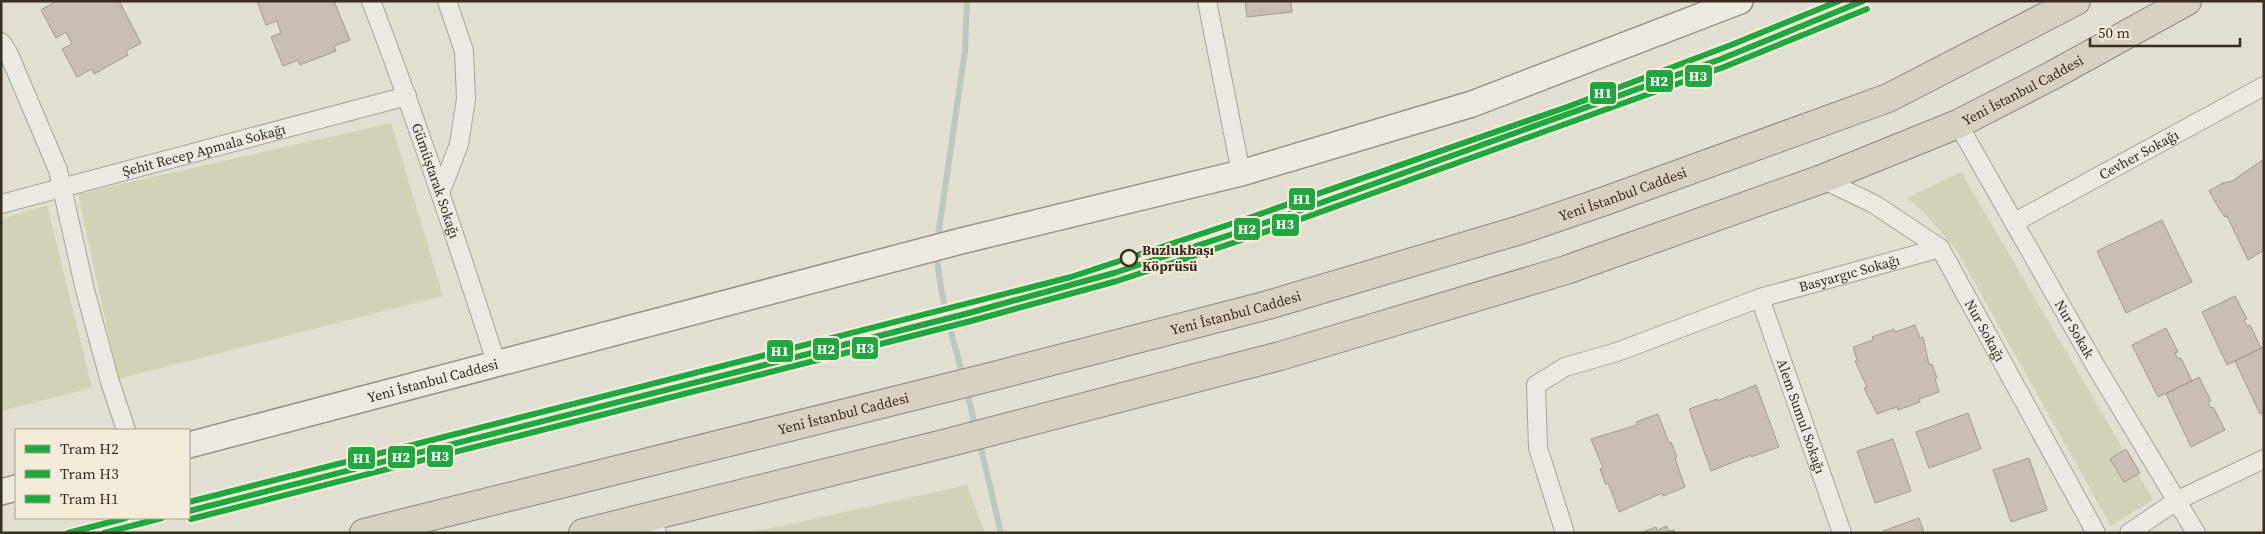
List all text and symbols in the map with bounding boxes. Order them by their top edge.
scale bar [2090,15,2240,47]
text: 50 m [2098,22,2130,43]
street label: Yeni İstanbul Caddesi [1958,50,2087,130]
line badge: H3 [1684,64,1713,88]
text: H3 [1689,66,1708,86]
line badge: H2 [1645,69,1674,93]
text: H2 [1650,71,1669,91]
line badge: H1 [1589,81,1617,105]
text: H1 [1594,83,1612,103]
street label: Şehit Recep Apmala Sokağı [120,119,288,181]
street label: Gümüştarak Sokağı [407,120,465,241]
street label: Cevher Sokağı [2095,124,2182,184]
street label: Yeni İstanbul Caddesi [1556,162,1690,226]
line badge: H1 [1288,187,1316,211]
text: H1 [1293,189,1311,209]
line badge: H3 [1271,213,1300,237]
text: H3 [1276,214,1295,234]
line badge: H2 [1233,217,1261,241]
text: H2 [1238,219,1257,239]
place label: Buzlukbaşı Köprüsü [1142,240,1215,276]
marker: Buzlukbaşı Köprüsü [1120,249,1138,267]
street label: Basyargıc Sokağı [1796,250,1902,297]
street label: Yeni İstanbul Caddesi [1168,286,1303,340]
street label: Nur Sokağı [1960,296,2010,365]
street label: Nur Sokak [2050,296,2099,362]
line badge: H3 [851,336,879,360]
line badge: H2 [812,337,840,361]
text: H3 [856,338,875,358]
line badge: H1 [766,339,794,363]
text: H2 [817,339,836,359]
text: H1 [771,341,789,361]
street label: Yeni İstanbul Caddesi [365,354,500,407]
street label: Alem Sumul Sokağı [1772,356,1831,476]
street label: Yeni İstanbul Caddesi [776,388,911,440]
legend [15,429,190,519]
text: Tram H2 [60,438,119,459]
line badge: H3 [426,444,454,468]
line badge: H2 [387,445,416,469]
line badge: H1 [347,446,376,470]
text: H3 [431,446,450,466]
text: H2 [392,447,411,467]
text: H1 [353,448,371,468]
text: Tram H3 [60,463,119,484]
text: Tram H1 [60,488,119,509]

